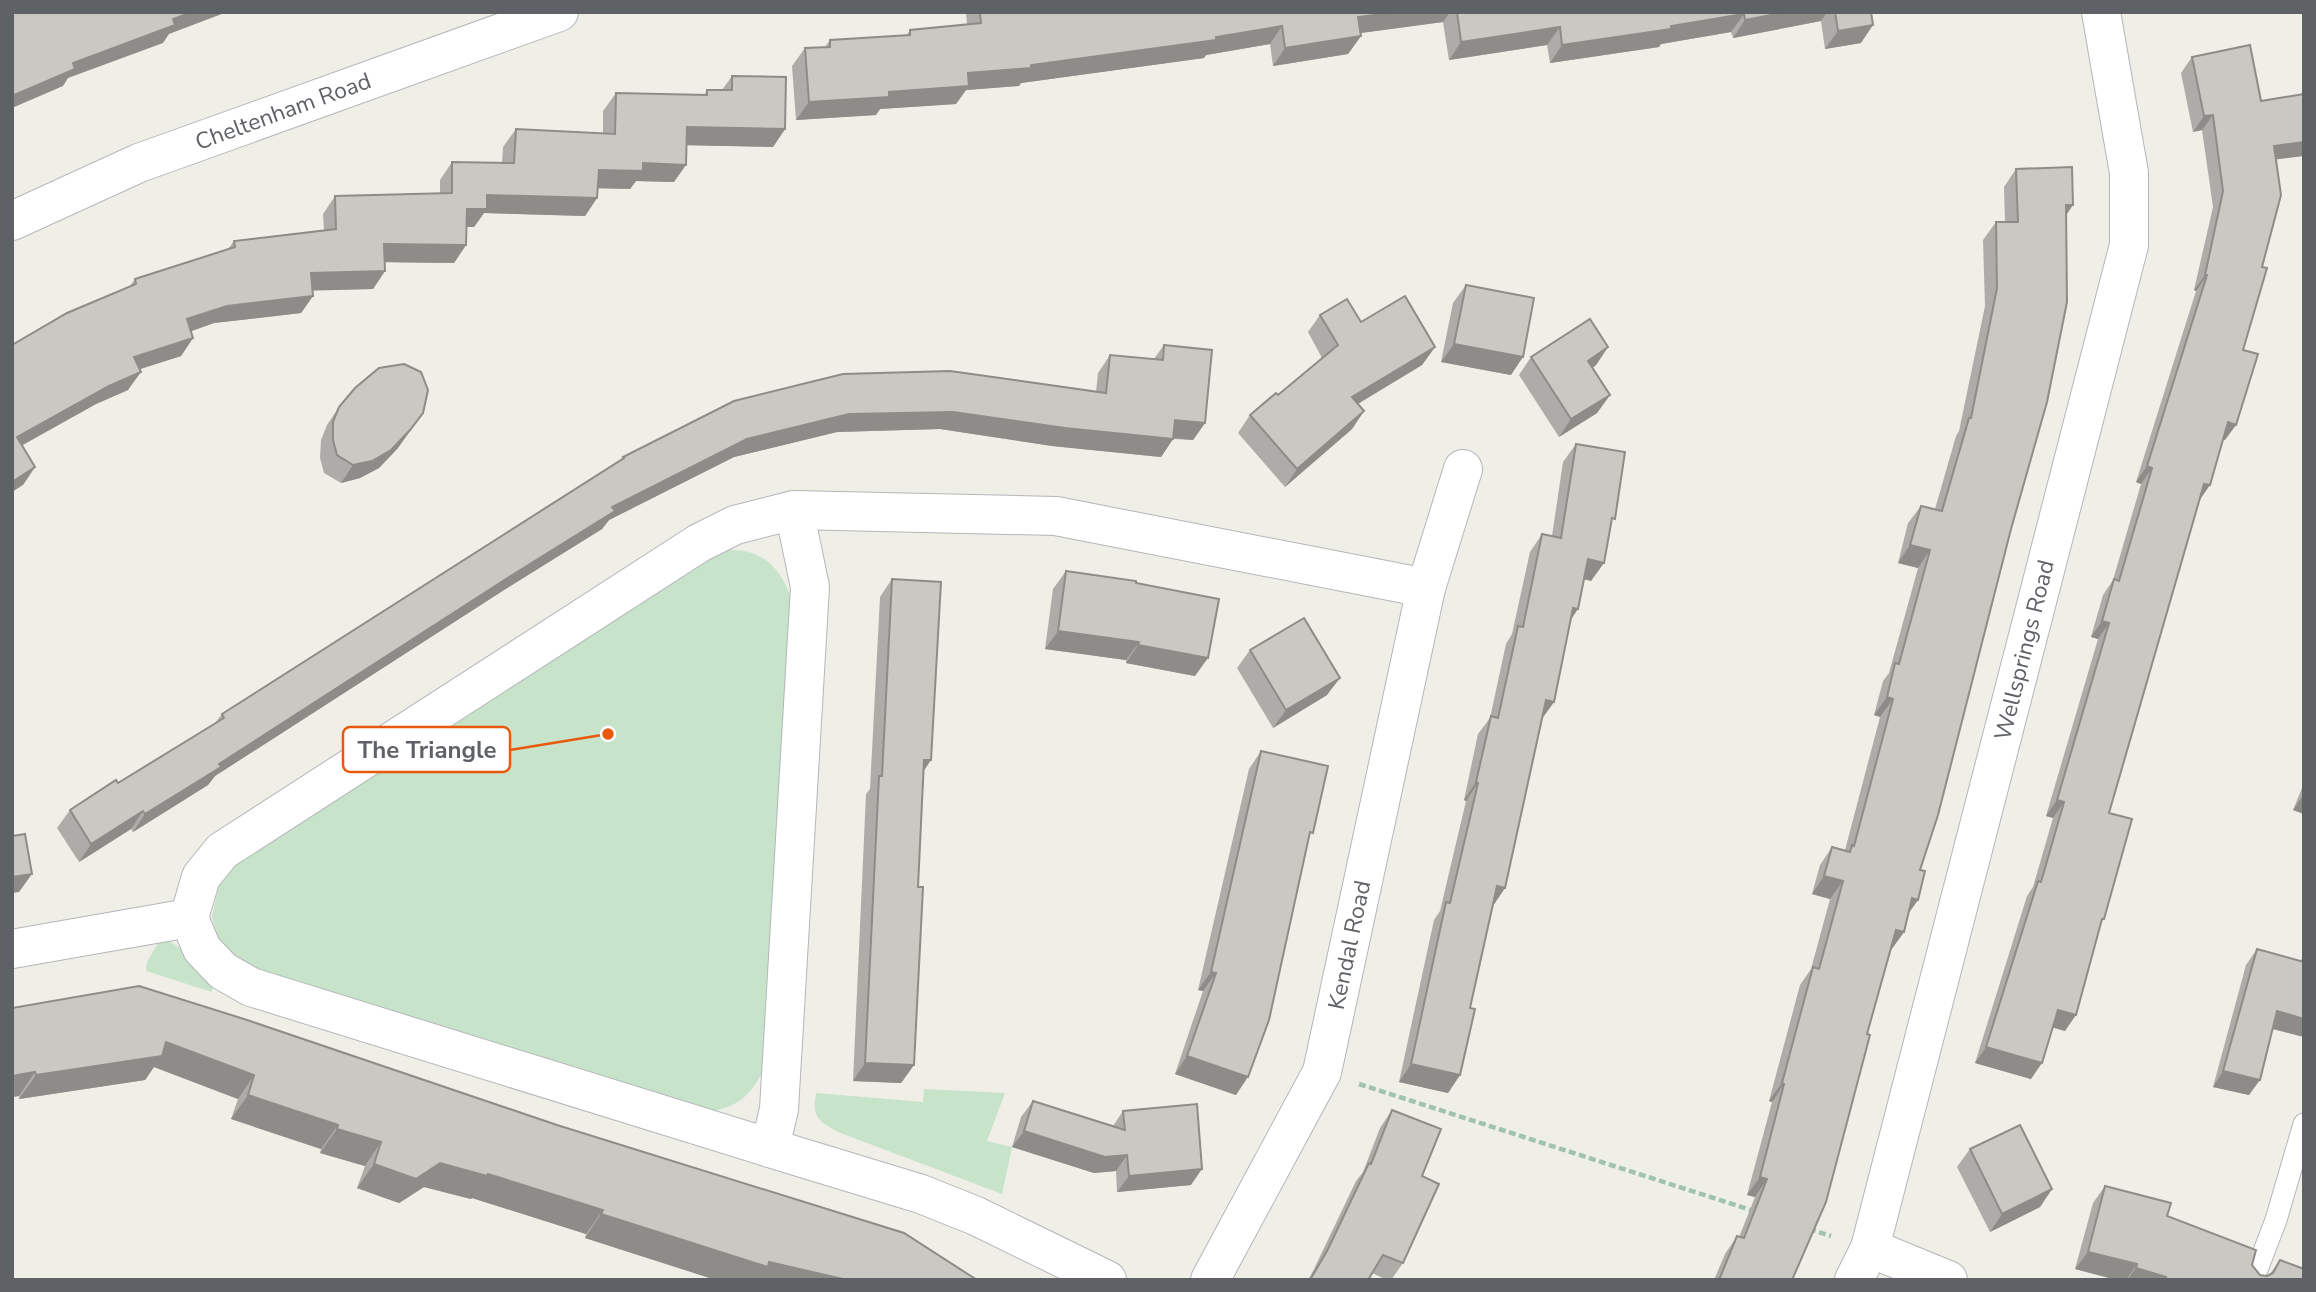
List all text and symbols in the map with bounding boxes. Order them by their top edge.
street label: Cheltenham Road [191,65,375,158]
street label: Wellsprings Road [1987,557,2062,744]
callout: The Triangle [343,727,510,772]
text: The Triangle [357,734,497,766]
street label: Kendal Road [1321,878,1378,1013]

